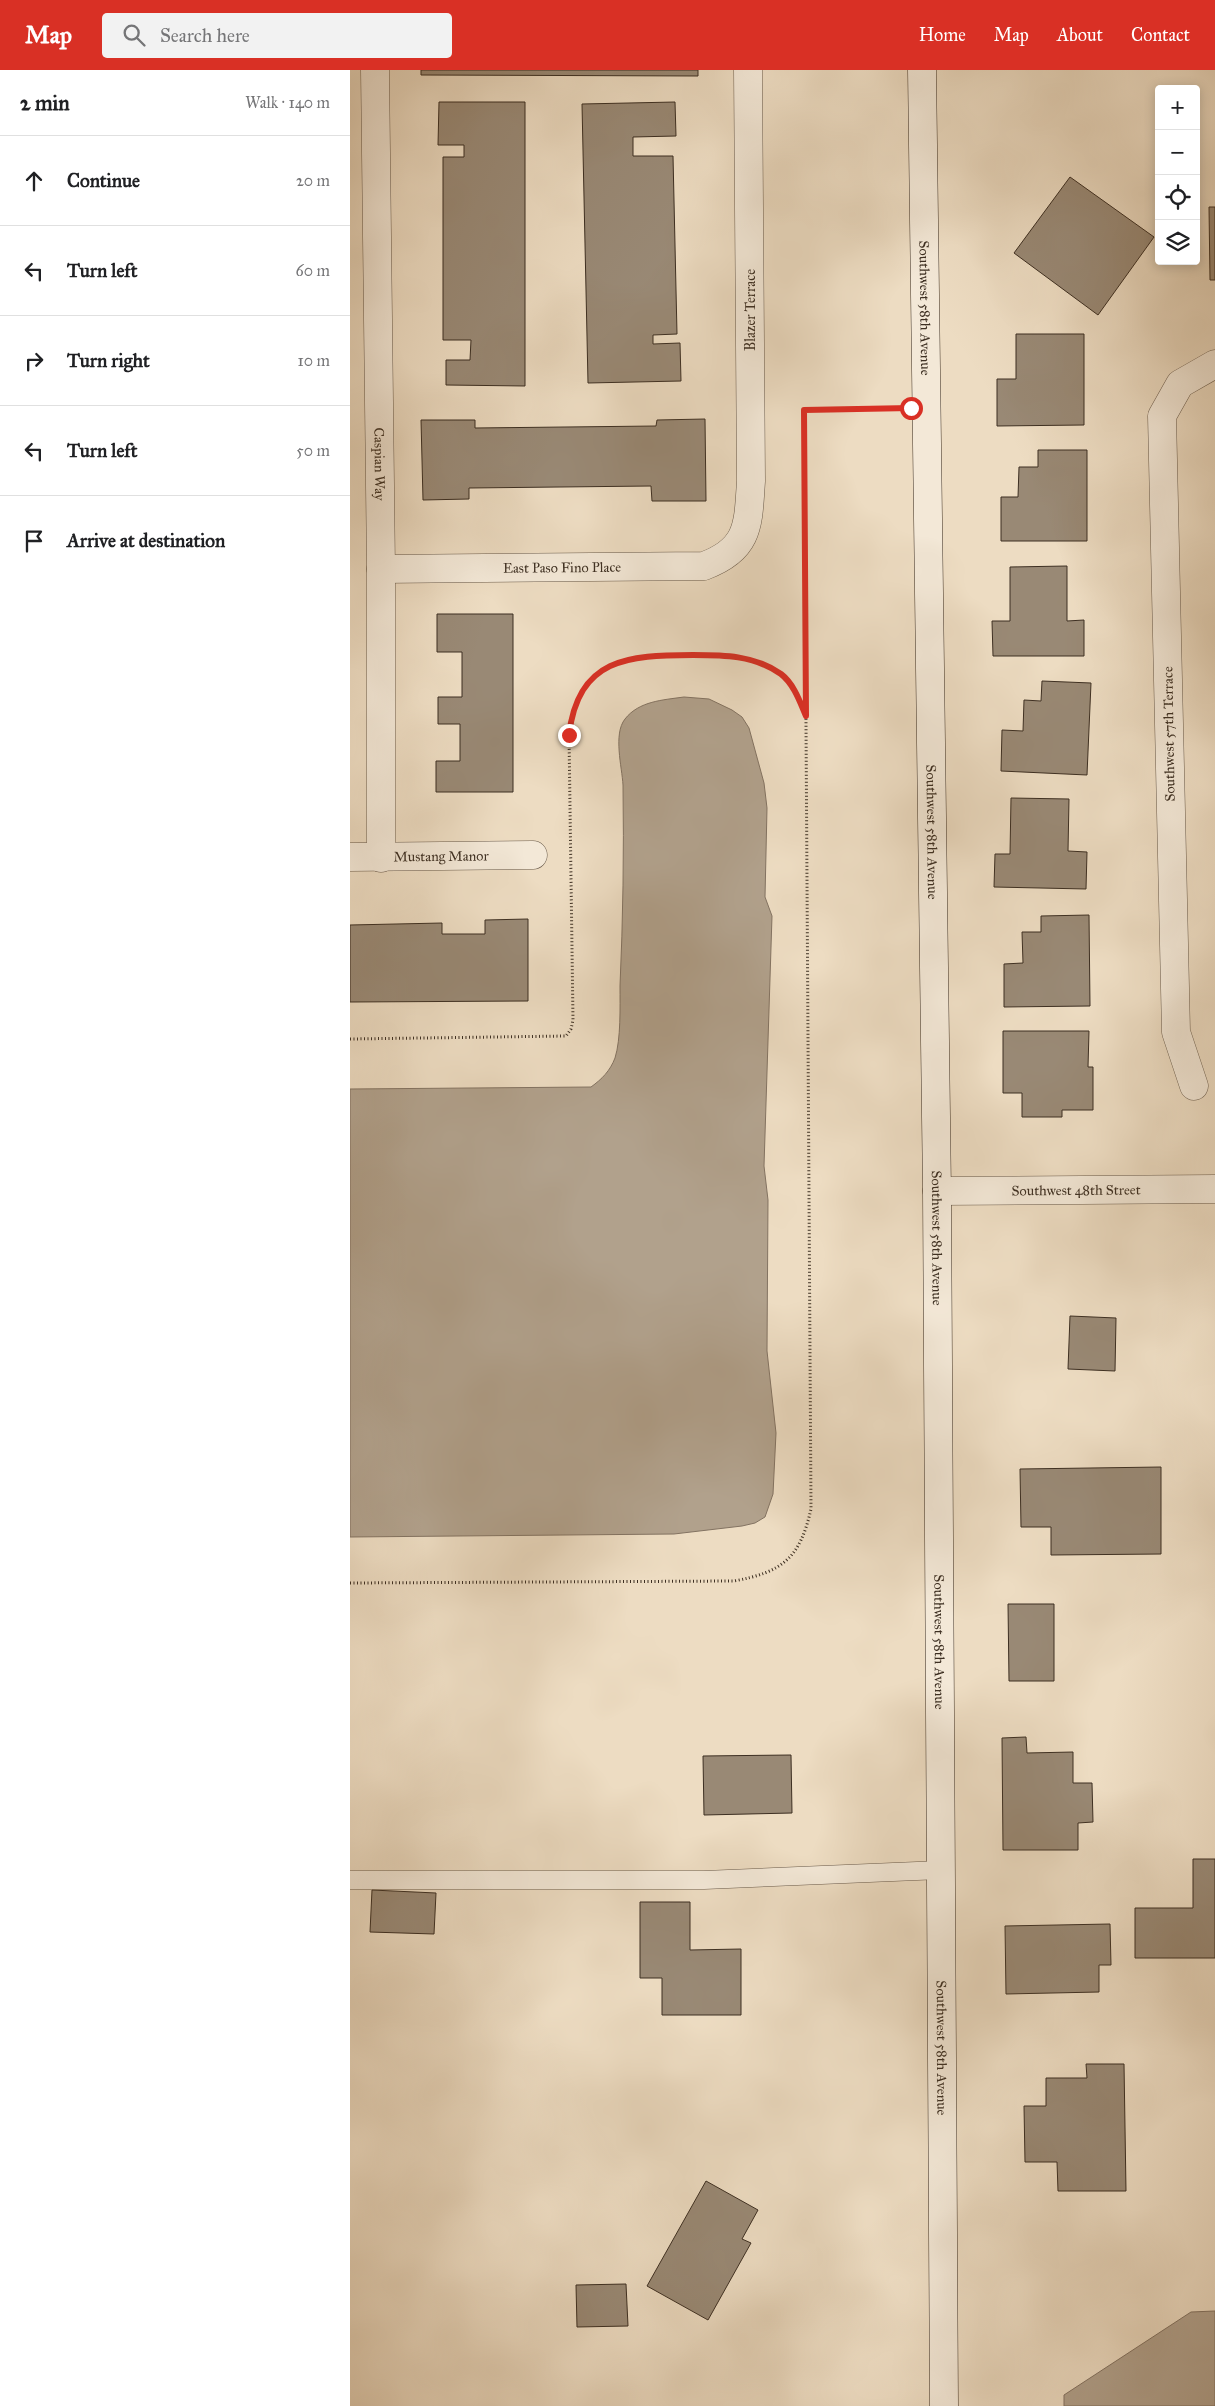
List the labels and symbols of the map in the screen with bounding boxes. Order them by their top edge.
street label: Southwest 58th Avenue [916,240,935,376]
street label: Blazer Terrace [742,269,759,351]
route start [900,397,923,420]
street label: Caspian Way [371,427,389,501]
street label: East Paso Fino Place [503,558,621,576]
street label: Southwest 57th Terrace [1159,666,1179,802]
route end [558,724,581,747]
street label: Southwest 58th Avenue [923,764,942,900]
street label: Mustang Manor [393,847,489,865]
street label: Southwest 58th Avenue [928,1170,946,1306]
street label: Southwest 48th Street [1011,1181,1141,1199]
street label: Southwest 58th Avenue [931,1574,948,1710]
street label: Southwest 58th Avenue [933,1980,951,2116]

